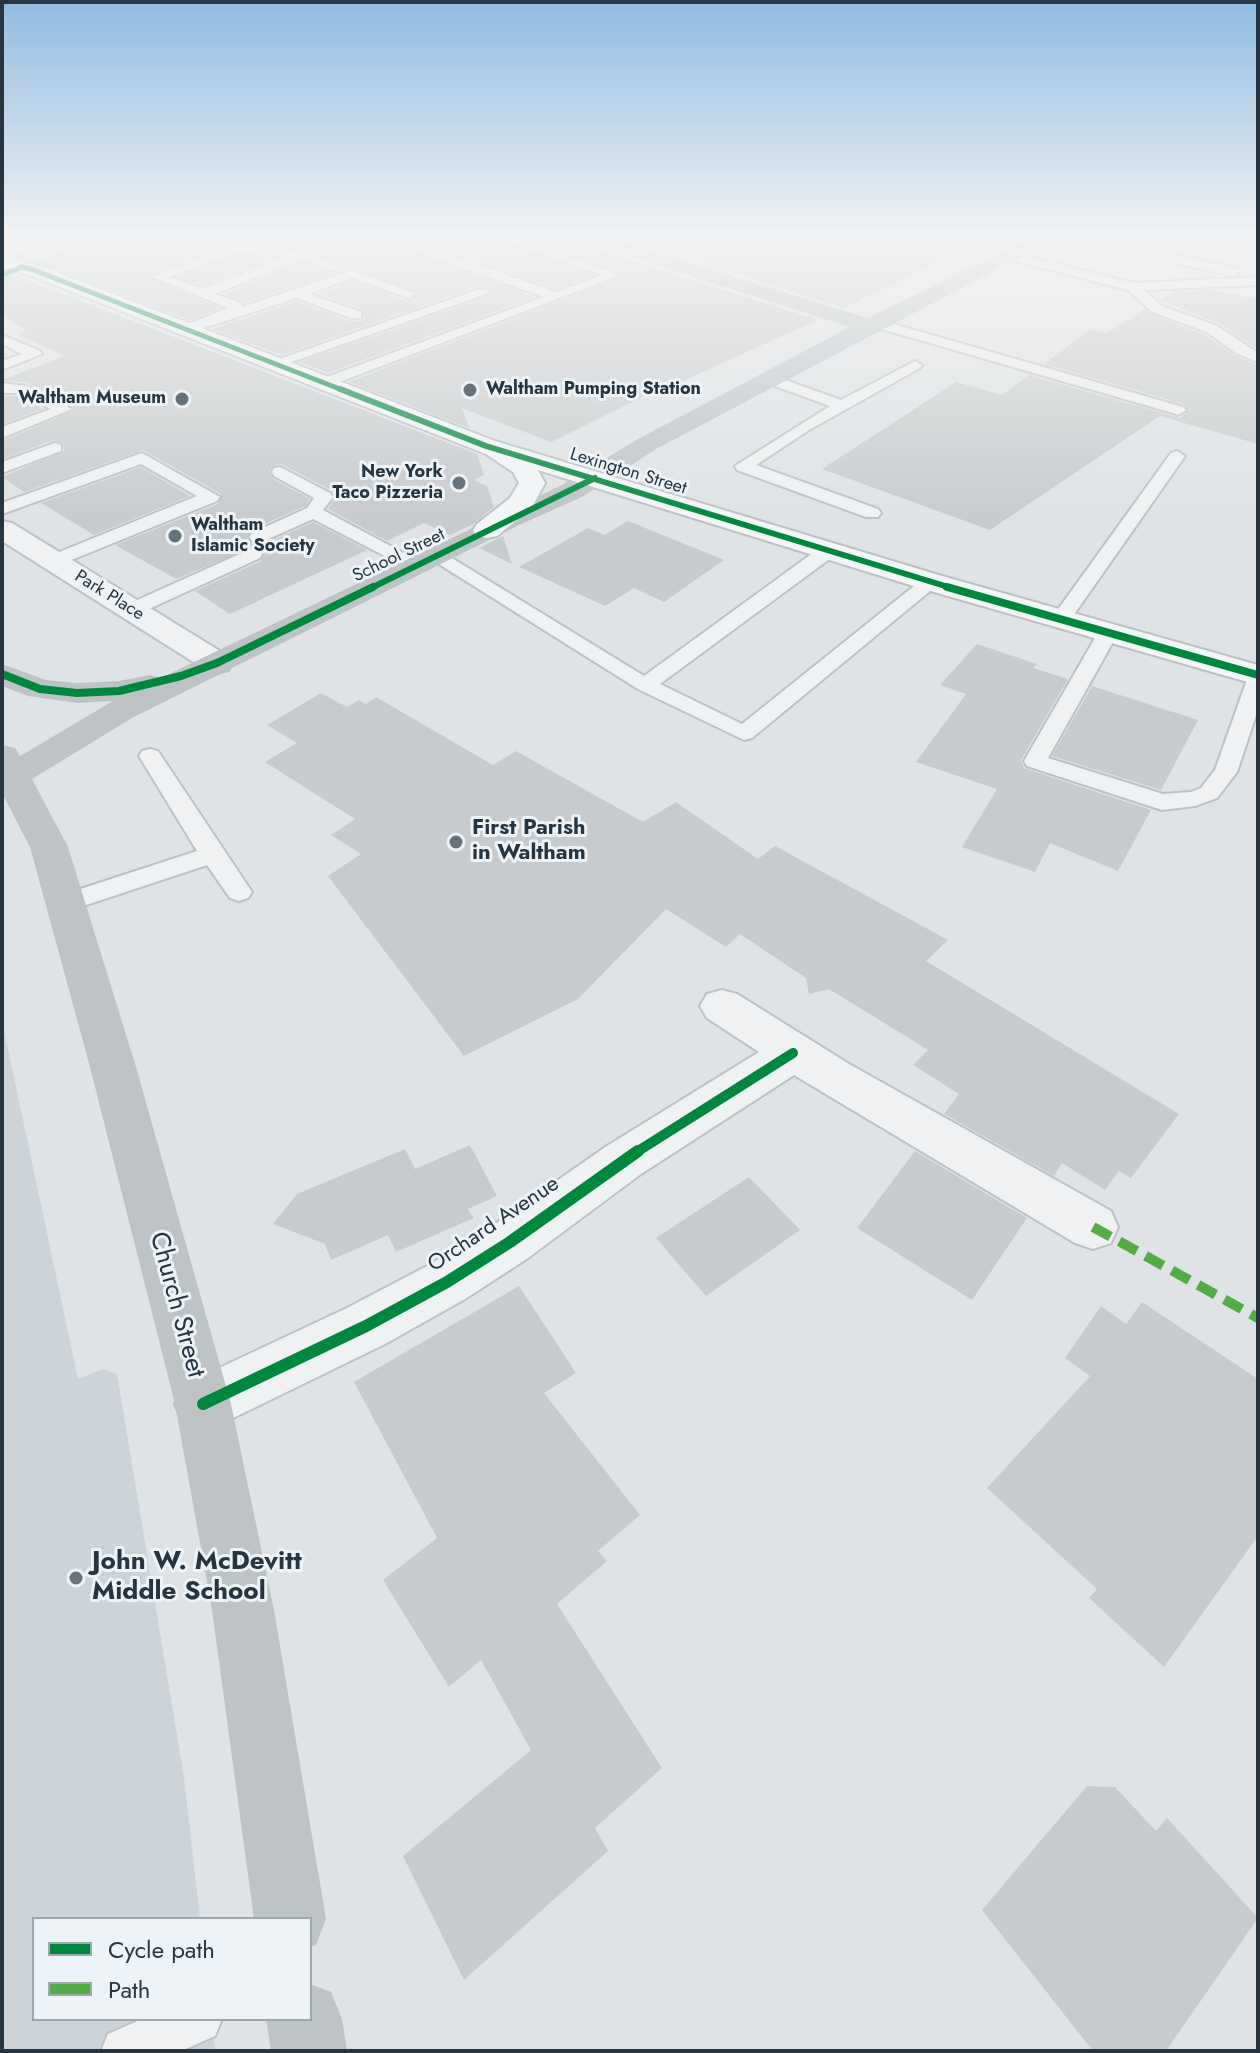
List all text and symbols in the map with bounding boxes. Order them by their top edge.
place label: Waltham Pumping Station [486,379,701,401]
marker: Waltham Pumping Station [461,381,479,399]
place label: Waltham Museum [18,388,166,410]
marker: Waltham Museum [173,390,191,408]
street label: Lexington Street [567,444,689,500]
place label: New York Taco Pizzeria [332,462,443,504]
marker: New York Taco Pizzeria [450,474,468,492]
place label: Waltham Islamic Society [191,515,315,558]
street label: School Street [349,524,449,588]
marker: Waltham Islamic Society [166,527,184,545]
street label: Park Place [70,566,148,626]
place label: First Parish in Waltham [472,816,586,868]
marker: First Parish in Waltham [447,833,465,851]
street label: Orchard Avenue [423,1171,565,1279]
street label: Church Street [142,1229,210,1381]
place label: John W. McDevitt Middle School [92,1547,302,1608]
marker: John W. McDevitt Middle School [67,1569,85,1587]
legend [32,1917,312,2021]
text: Cycle path [108,1932,215,1967]
text: Path [108,1972,150,2007]

